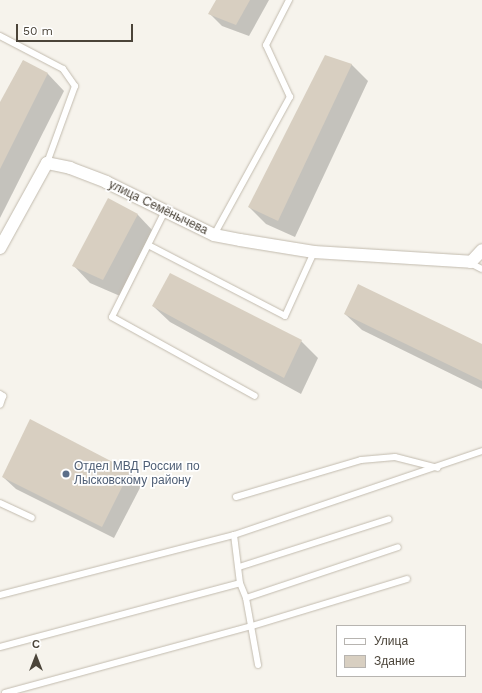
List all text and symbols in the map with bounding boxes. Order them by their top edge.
scale bar [18,16,135,42]
text: 50 m [23,24,53,38]
street label: улица Семёнычева [106,178,210,238]
place label: Отдел МВД России по Лысковскому району [74,460,200,488]
marker: Отдел МВД России по Лысковскому району [61,469,71,479]
legend [336,625,466,677]
text: Улица [374,634,408,648]
north arrow [16,637,56,677]
text: С [32,638,40,651]
text: Здание [374,654,415,668]

